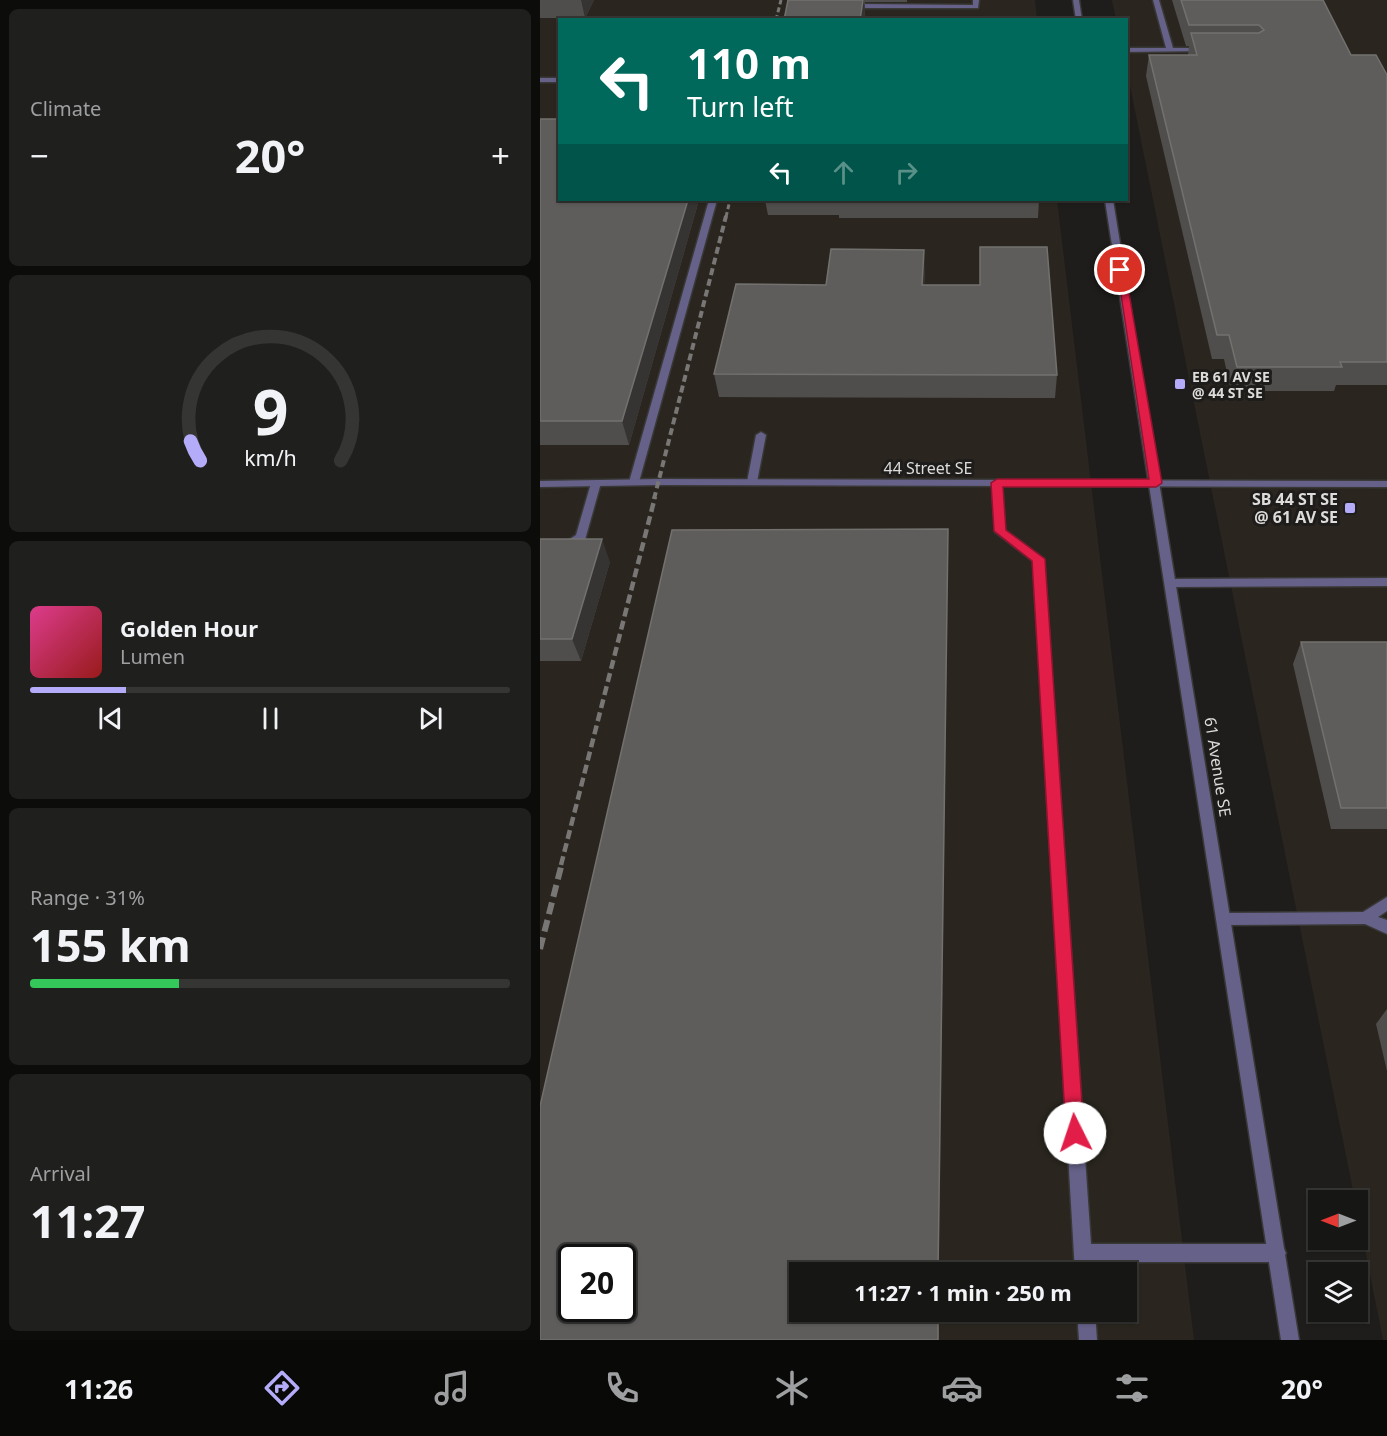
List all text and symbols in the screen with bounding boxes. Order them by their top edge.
text: 110 m [687,34,811,91]
icon: left [588,42,666,120]
text: Turn left [687,88,793,125]
text: Climate [30,95,101,122]
text: 20° [235,125,305,186]
text: − [30,133,49,178]
text: + [491,133,510,178]
icon: left [764,156,797,189]
icon: ahead [827,156,860,189]
icon: right [890,156,923,189]
pin [1094,244,1145,295]
icon: arrive [1103,253,1136,286]
place label: EB 61 AV SE @ 44 ST SE [1192,367,1270,402]
text: 9 [252,368,288,453]
marker: EB 61 AV SE @ 44 ST SE [1173,377,1187,391]
text: km/h [244,443,296,472]
street label: 44 Street SE [884,457,972,479]
place label: SB 44 ST SE @ 61 AV SE [1252,488,1338,528]
marker: SB 44 ST SE @ 61 AV SE [1343,501,1357,515]
text: Golden Hour [120,613,258,643]
text: Lumen [120,643,185,670]
icon: previous [94,702,127,735]
icon: pause [254,702,287,735]
icon: next [414,702,447,735]
street label: 61 Avenue SE [1199,716,1237,818]
text: Range · 31% [30,884,145,911]
text: 155 km [30,914,191,975]
position arrow [1043,1101,1107,1165]
text: Arrival [30,1160,91,1187]
text: 11:27 [30,1190,146,1251]
north arrow [1308,1190,1368,1250]
map controls [1308,1190,1368,1322]
speed limit sign: 20 [558,1244,636,1322]
button: layers [1308,1262,1368,1322]
text: 11:27 · 1 min · 250 m [854,1277,1072,1307]
icon: directions [261,1367,303,1409]
icon: music [431,1367,473,1409]
icon: phone [601,1367,643,1409]
icon: climate [771,1367,813,1409]
icon: car [941,1367,983,1409]
icon: filters [1111,1367,1153,1409]
text: 11:26 [64,1370,133,1407]
text: 20° [1281,1370,1323,1407]

